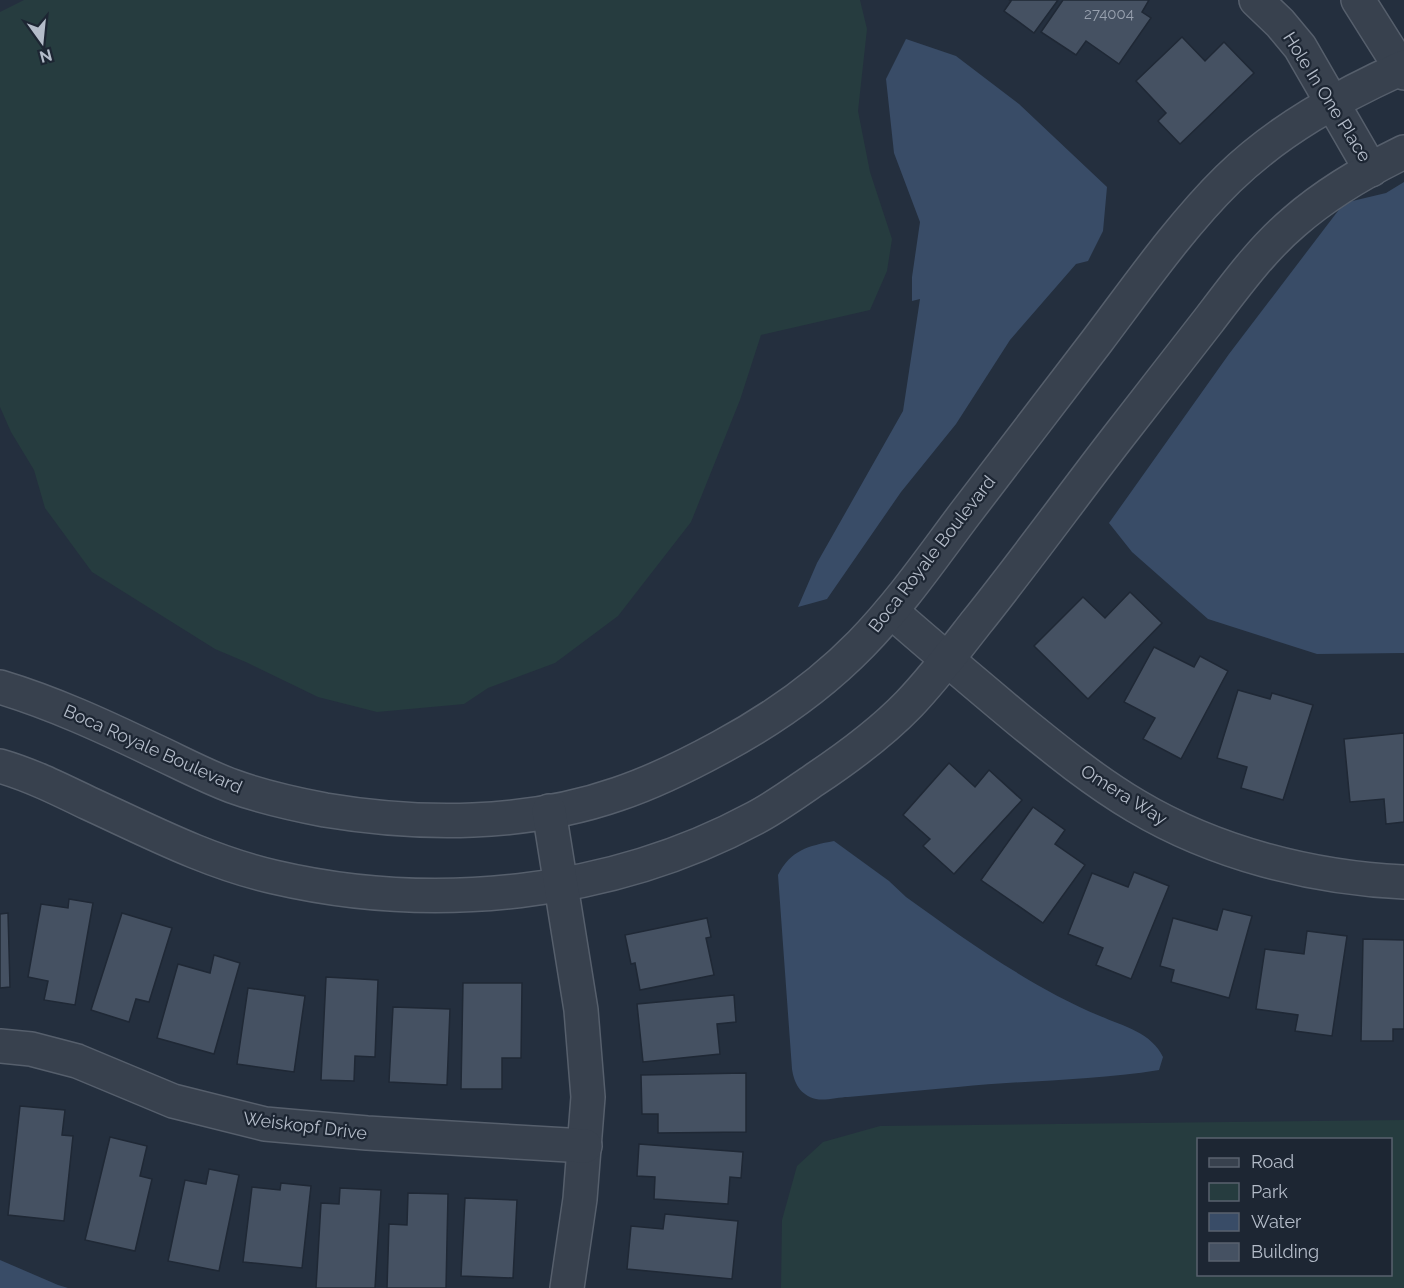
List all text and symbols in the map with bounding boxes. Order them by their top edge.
house number: 274004 [1084,5,1134,23]
north arrow [12,12,72,72]
street label: Hole In One Place [1279,28,1376,166]
text: N [37,45,54,67]
street label: Boca Royale Boulevard [864,471,999,636]
street label: Boca Royale Boulevard [61,700,246,797]
street label: Omera Way [1077,760,1171,830]
street label: Weiskopf Drive [242,1107,369,1144]
legend [1197,1138,1392,1276]
text: Road [1251,1151,1294,1172]
text: Park [1251,1181,1288,1202]
text: Water [1251,1211,1302,1232]
text: Building [1251,1241,1319,1262]

